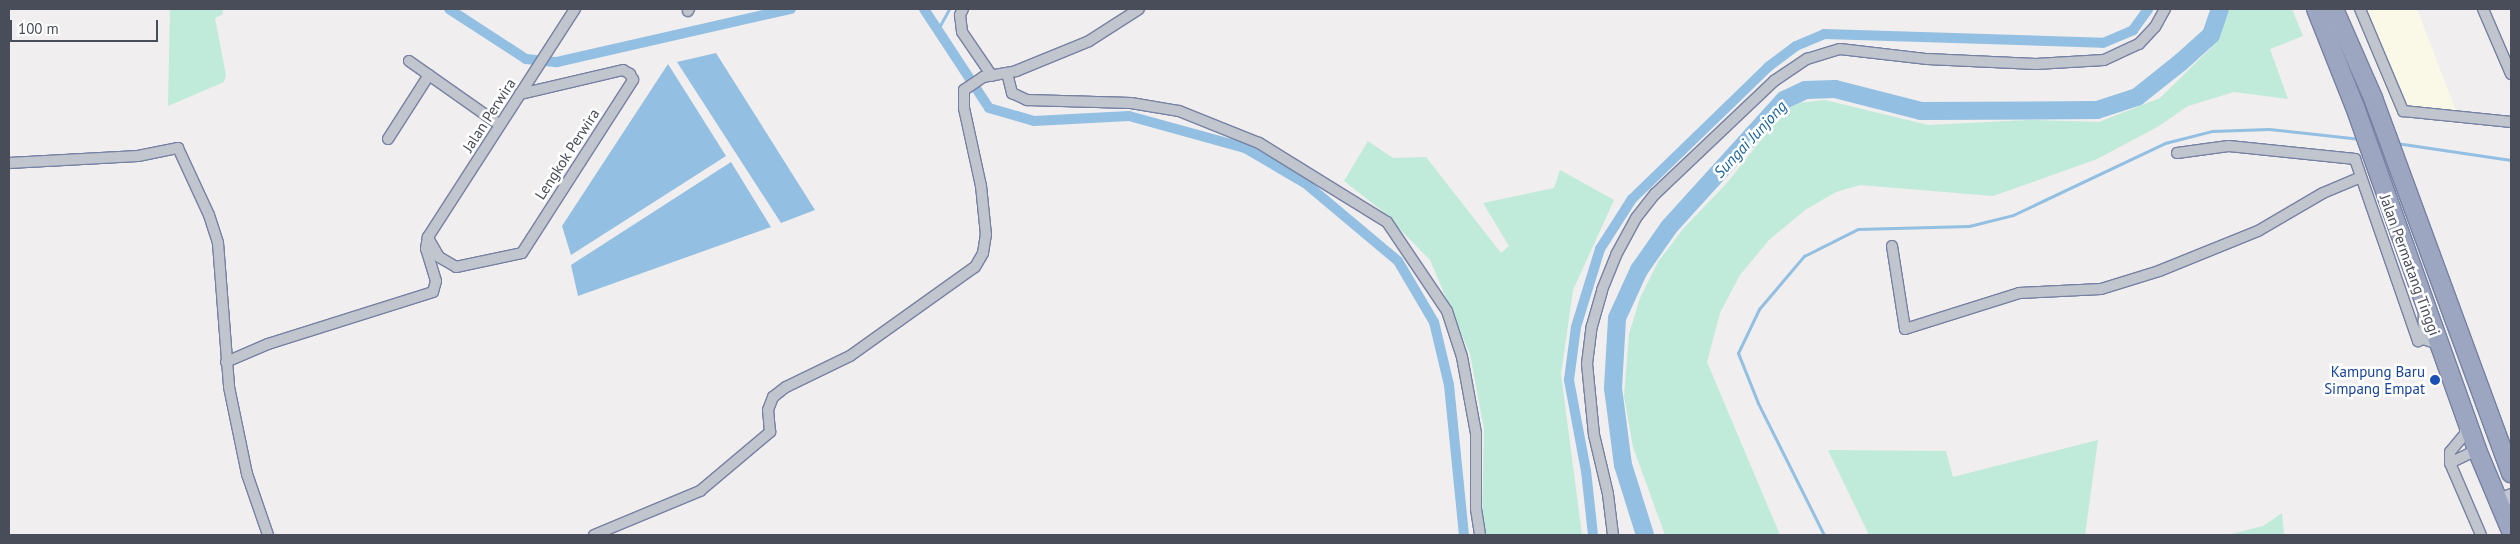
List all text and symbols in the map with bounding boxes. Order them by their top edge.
scale bar [12,10,160,42]
text: 100 m [18,19,59,38]
street label: Jalan Perwira [459,75,519,155]
water label: Sungai Junjong [1709,97,1791,181]
street label: Lengkok Perwira [531,105,603,203]
street label: Jalan Permatang Tinggi [2376,192,2444,338]
place label: Kampung Baru Simpang Empat [2324,362,2425,397]
marker: Kampung Baru Simpang Empat [2429,374,2441,386]

